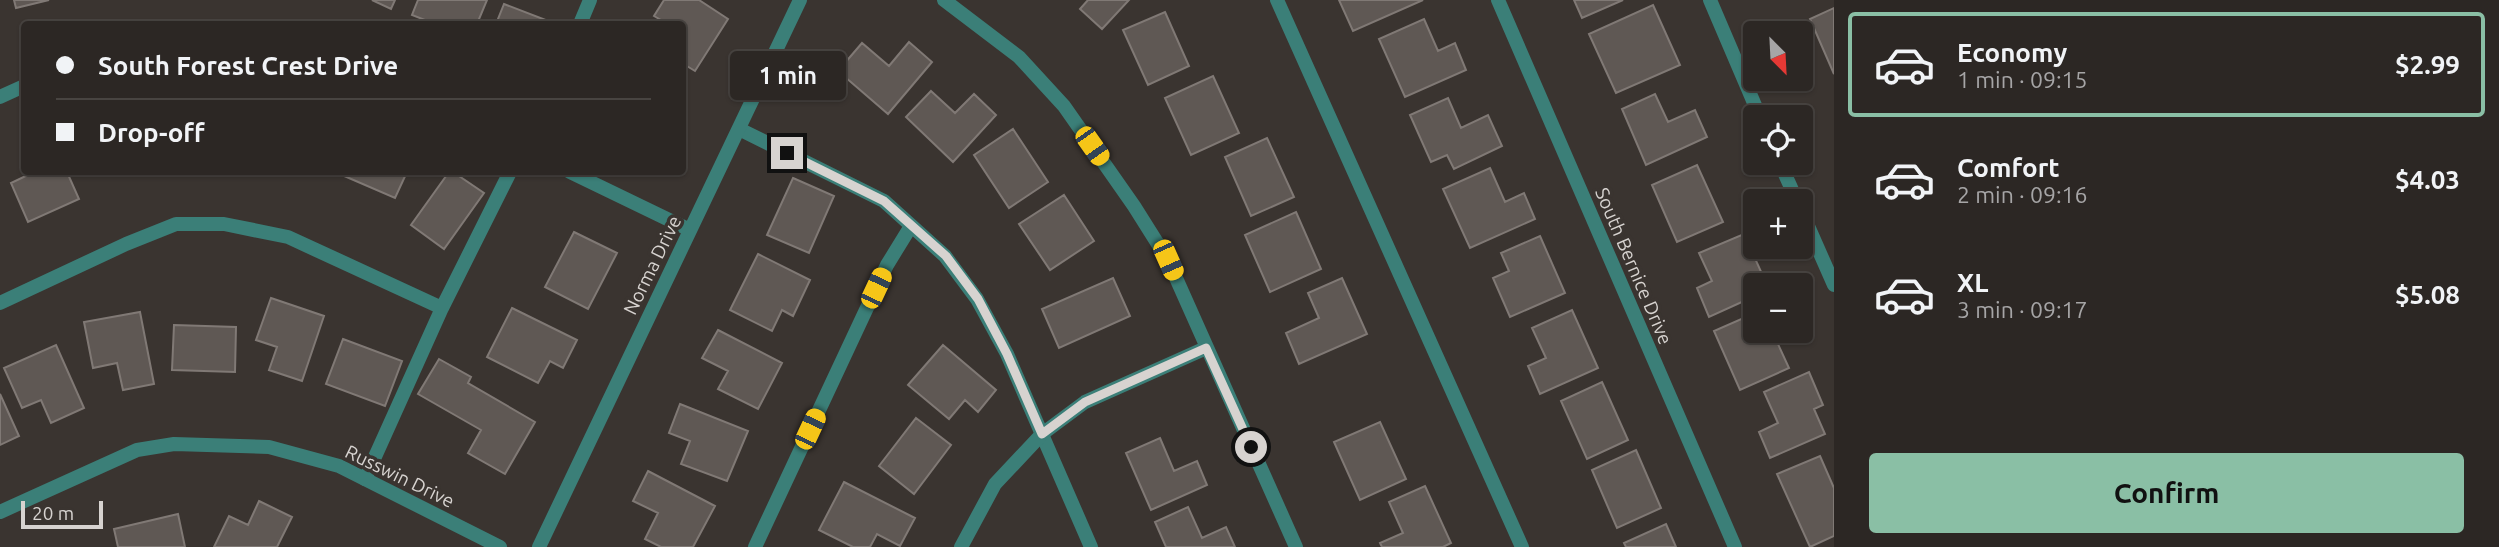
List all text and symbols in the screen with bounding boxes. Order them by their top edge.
north arrow [1743,21,1813,91]
map controls [1743,21,1813,343]
icon: car [1873,33,1936,96]
text: Economy [1957,38,2067,67]
text: $2.99 [2395,50,2460,79]
text: South Forest Crest Drive [98,51,398,80]
callout: 1 min [729,52,845,100]
text: 1 min [759,63,817,88]
text: 1 min · 09:15 [1957,67,2088,92]
button: locate [1743,105,1813,175]
text: Drop-off [98,118,205,147]
car [1072,123,1113,169]
route end [771,137,803,169]
icon: car [1873,148,1936,211]
text: Comfort [1957,153,2060,182]
text: $4.03 [2395,165,2460,194]
text: 2 min · 09:16 [1957,182,2088,207]
street label: South Bernice Drive [1591,184,1677,348]
button: + [1743,189,1813,259]
street label: Norma Drive [619,212,685,318]
car [1150,237,1187,283]
icon: car [1873,263,1936,326]
car [858,265,895,311]
text: XL [1957,268,1988,297]
button: − [1743,273,1813,343]
text: $5.08 [2395,280,2460,309]
text: 3 min · 09:17 [1957,297,2088,322]
car [792,406,829,452]
route start [1235,431,1267,463]
street label: Russwin Drive [342,440,458,512]
button: Confirm [1869,453,2464,533]
scale bar [21,498,103,530]
text: 20 m [32,502,74,524]

